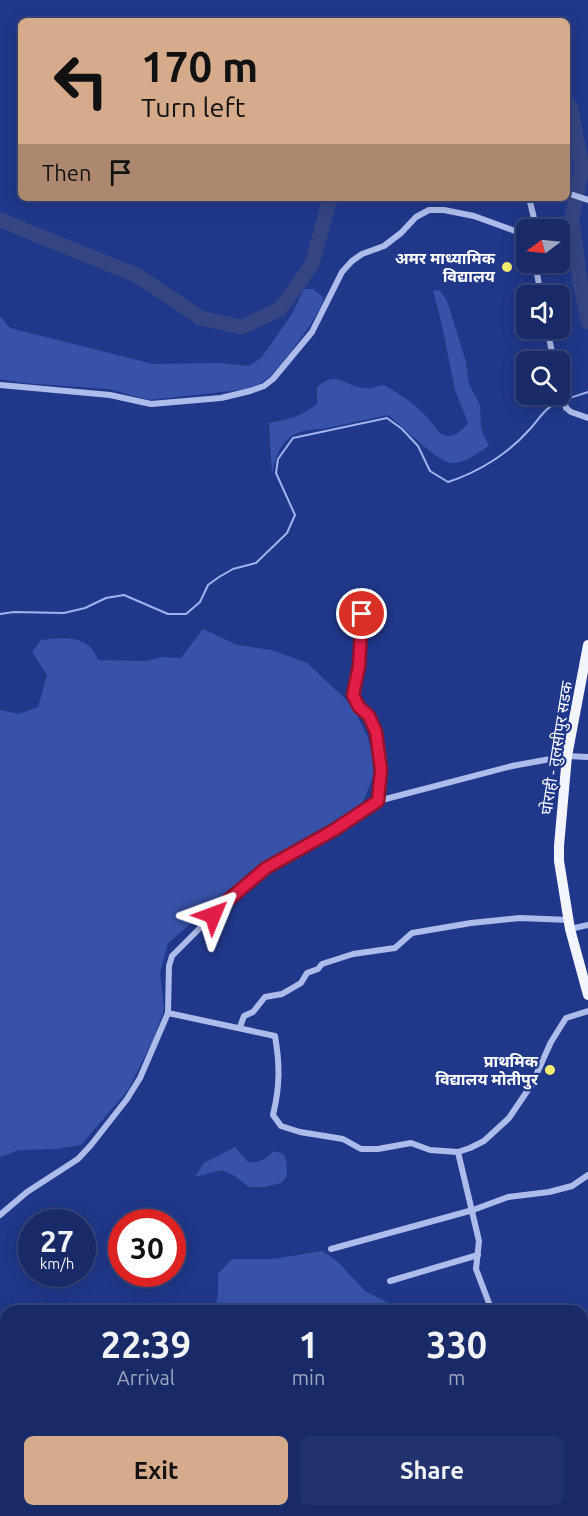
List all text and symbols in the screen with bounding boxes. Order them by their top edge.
icon: left [42,42,120,120]
text: 170 m [141,43,258,90]
text: Turn left [141,92,245,122]
icon: arrive [104,156,137,189]
text: Then [42,160,92,185]
north arrow [516,219,570,273]
map controls [516,219,570,405]
place label: अमर माध्यामिक विद्यालय [395,249,496,285]
marker: अमर माध्यामिक विद्यालय [500,260,514,274]
button: sound [516,285,570,339]
button: search [516,351,570,405]
pin [336,588,387,639]
icon: arrive [345,597,378,630]
street label: घोराही - तुलसीपुर सडक [537,679,578,816]
position arrow [181,883,245,947]
place label: प्राथमिक विद्यालय मोतीपुर [435,1052,539,1090]
marker: प्राथमिक विद्यालय मोतीपुर [543,1063,557,1077]
speed limit sign: 30 [108,1209,186,1287]
text: 27 [40,1224,74,1258]
text: km/h [40,1255,74,1272]
text: 22:39 [101,1324,191,1365]
text: 1 [298,1324,319,1365]
text: 330 [426,1324,487,1365]
text: Arrival [117,1366,175,1389]
text: min [292,1366,325,1389]
text: m [448,1366,465,1389]
button: Exit [24,1436,288,1505]
button: Share [300,1436,564,1505]

